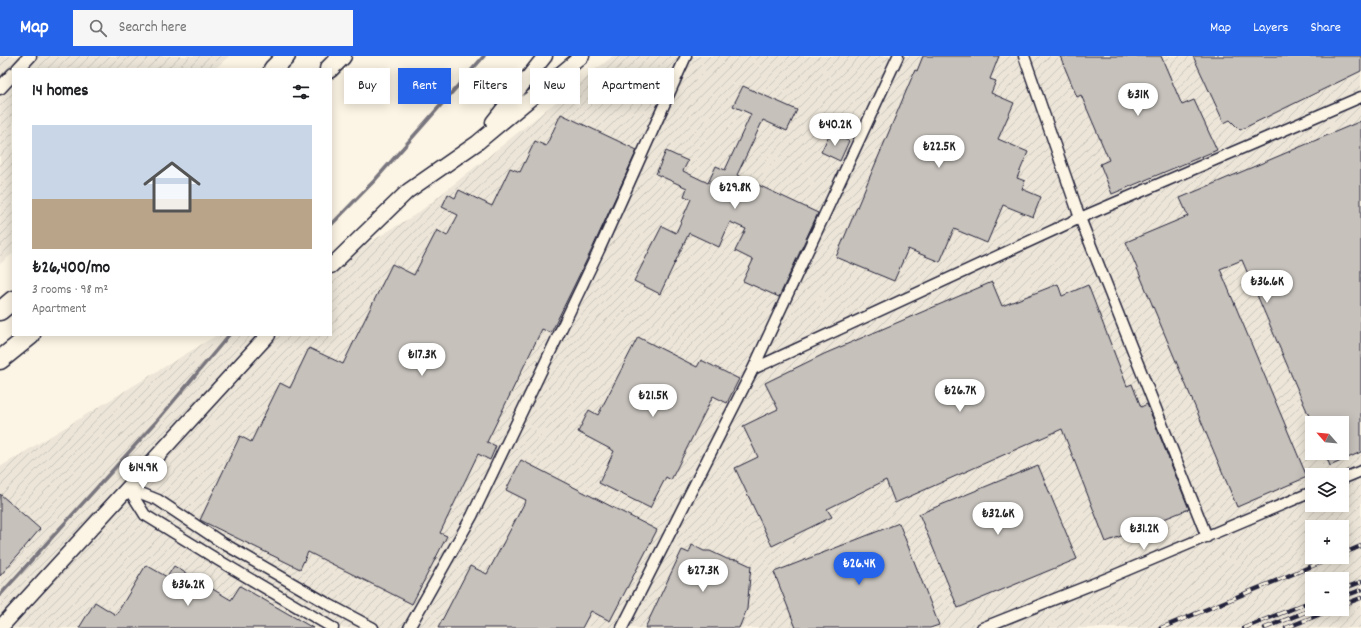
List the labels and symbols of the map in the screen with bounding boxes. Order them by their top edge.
pin: ₺31K [1114,83,1162,117]
pin: ₺40.2K [802,113,868,147]
pin: ₺22.5K [906,135,972,169]
pin: ₺29.8K [702,176,768,210]
pin: ₺36.6K [1234,270,1300,304]
pin: ₺17.3K [389,343,455,377]
pin: ₺26.7K [927,379,993,413]
pin: ₺21.5K [620,384,686,418]
north arrow [1305,416,1349,460]
pin: ₺14.9K [110,456,176,490]
pin: ₺32.6K [965,502,1031,536]
pin: ₺31.2K [1111,517,1177,551]
pin: ₺26.4K [826,552,892,586]
pin: ₺27.3K [670,559,736,593]
pin: ₺36.2K [155,573,221,607]

